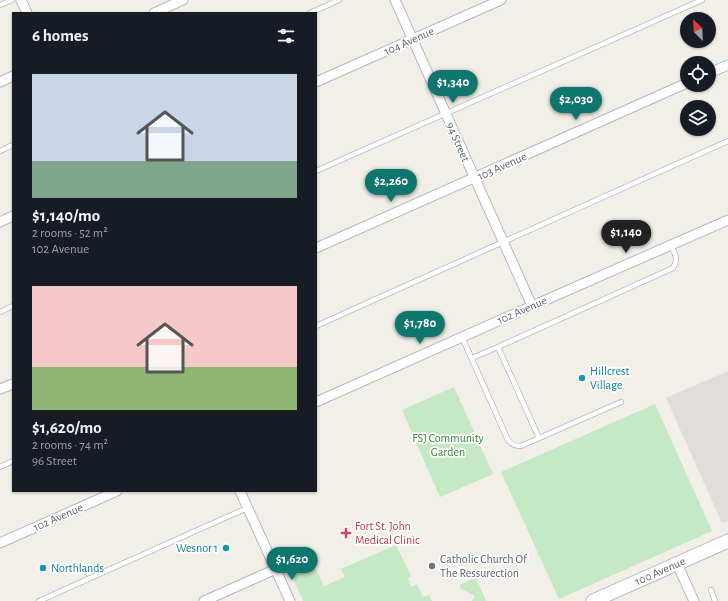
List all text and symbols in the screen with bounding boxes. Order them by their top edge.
north arrow [680,12,716,48]
map controls [680,12,716,136]
icon: filters [275,25,297,47]
street label: 104 Avenue [382,25,436,57]
text: 6 homes [32,27,88,44]
button: locate [680,56,716,92]
pin: $1,340 [420,70,486,104]
text: $1,340 [437,76,469,89]
pin: $2,030 [543,87,609,121]
text: $2,030 [559,93,593,106]
icon: home [129,100,201,172]
button: layers [680,100,716,136]
street label: 94 Street [444,121,472,164]
street label: 103 Avenue [476,150,528,182]
pin: $2,260 [358,169,424,203]
text: $2,260 [374,175,408,188]
text: $1,140/mo [32,207,100,224]
pin: $1,140 [593,220,659,254]
text: $1,140 [610,226,642,239]
text: 2 rooms · 52 m² [32,227,108,240]
text: 102 Avenue [32,243,89,256]
street label: 102 Avenue [495,294,549,326]
pin: $1,780 [387,311,453,345]
icon: home [129,312,201,384]
text: $1,780 [404,317,436,330]
place label: Hillcrest Village [590,365,629,391]
marker: Hillcrest Village [577,373,587,383]
text: $1,620/mo [32,419,102,436]
park label: FSJ Community Garden [412,432,484,458]
text: 2 rooms · 74 m² [32,439,108,452]
text: 96 Street [32,455,77,468]
street label: 102 Avenue [31,501,85,533]
place label: Fort St. John Medical Clinic [355,520,420,546]
marker: Fort St. John Medical Clinic [340,527,352,539]
place label: Wesnor 1 [176,542,218,554]
marker: Wesnor 1 [221,543,231,553]
pin: $1,620 [259,547,325,581]
text: $1,620 [276,553,308,566]
place label: Catholic Church Of The Ressurection [440,553,528,579]
street label: 100 Avenue [633,555,687,587]
marker: Catholic Church Of The Ressurection [427,561,437,571]
place label: Northlands [51,562,104,574]
marker: Northlands [38,563,48,573]

